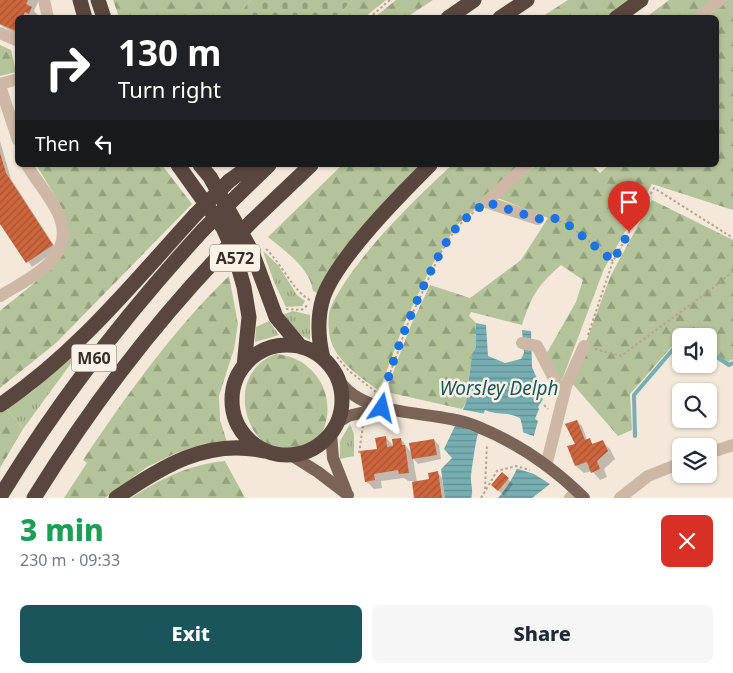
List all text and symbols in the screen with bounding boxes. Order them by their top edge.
text: 130 m [118,29,221,76]
icon: right [35,35,100,100]
text: Turn right [118,74,221,104]
icon: left [90,130,118,158]
text: Then [35,131,80,157]
pin [608,181,650,232]
icon: arrive [615,188,643,216]
road number: A572 [210,244,260,272]
map controls [672,328,717,483]
button: sound [672,328,717,373]
road number: M60 [72,344,116,372]
water label: Worsley Delph [439,375,559,401]
position arrow [355,381,407,433]
button: search [672,383,717,428]
button: layers [672,438,717,483]
text: 3 min [20,509,104,550]
button: close [661,515,713,567]
text: 230 m · 09:33 [20,549,120,571]
button: Exit [20,605,362,663]
button: Share [372,605,713,663]

